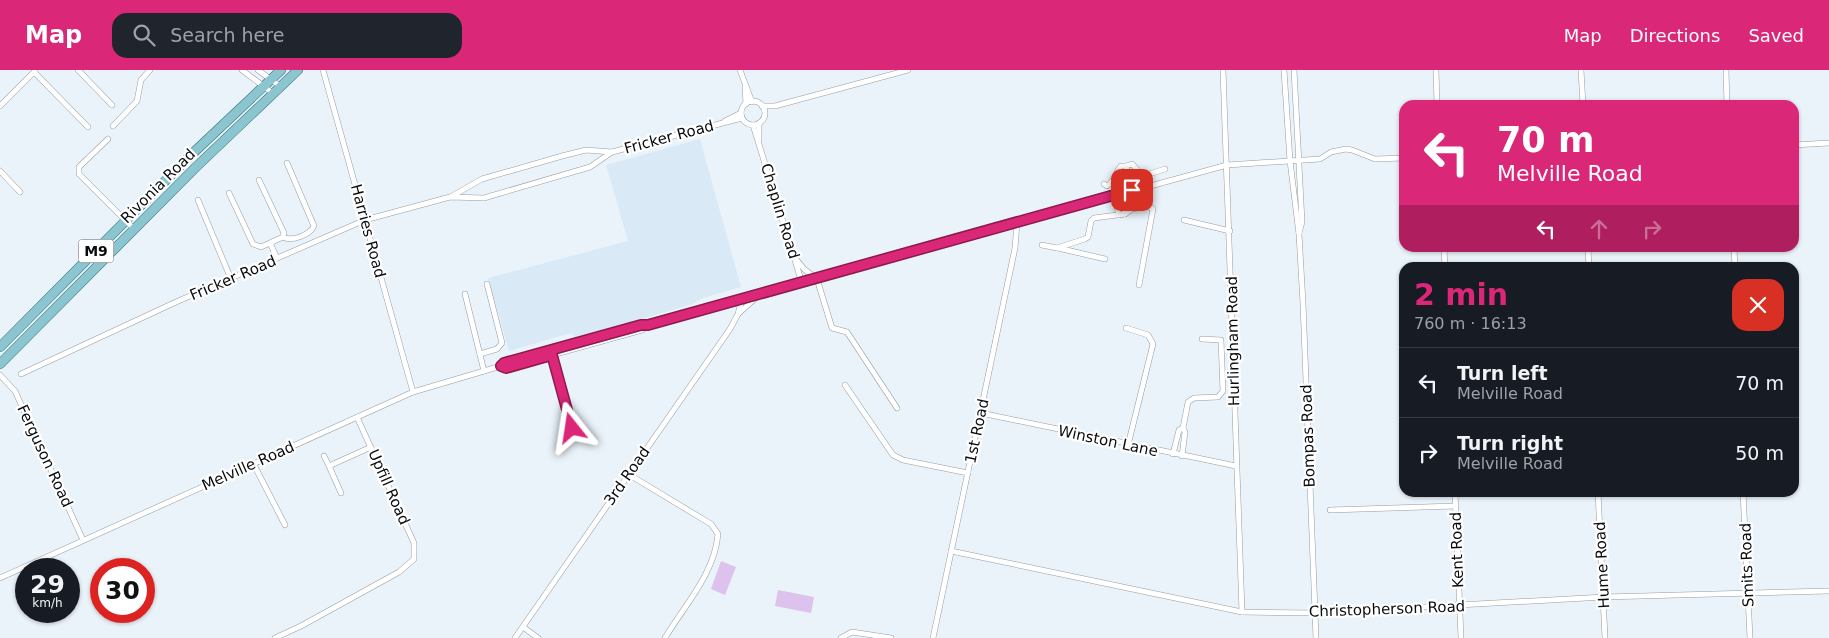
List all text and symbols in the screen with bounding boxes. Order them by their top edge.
search box [112,13,462,58]
text: Map [25,21,82,49]
icon: search [130,21,158,49]
text: Search here [170,24,284,46]
text: Map [1564,25,1602,46]
text: Directions [1630,25,1720,46]
text: Saved [1748,25,1804,46]
street label: Fricker Road [622,116,716,158]
icon: left [1414,120,1479,185]
text: 70 m [1497,120,1594,160]
street label: Rivonia Road [117,145,199,227]
street label: Chaplin Road [757,161,803,261]
text: Melville Road [1497,161,1643,186]
pin [1111,169,1153,211]
icon: arrive [1118,176,1146,204]
street label: Harries Road [347,182,389,280]
icon: left [1532,215,1560,243]
icon: ahead [1585,215,1613,243]
icon: right [1638,215,1666,243]
road number: M9 [78,240,114,262]
street label: Fricker Road [187,252,279,304]
street label: Hurlingham Road [1223,276,1243,406]
text: 2 min [1414,277,1508,312]
button: close [1732,279,1784,331]
text: 760 m · 16:13 [1414,314,1527,333]
text: Turn left [1457,362,1548,384]
icon: left [1414,369,1442,397]
text: 70 m [1735,372,1784,394]
street label: Bompas Road [1297,384,1319,488]
text: Melville Road [1457,384,1563,403]
street label: 1st Road [961,397,993,465]
position arrow [545,401,597,453]
street label: Ferguson Road [13,402,77,510]
street label: Winston Lane [1056,422,1160,460]
text: Turn right [1457,432,1563,454]
street label: Melville Road [199,438,297,494]
icon: right [1414,439,1442,467]
text: 50 m [1735,442,1784,464]
street label: 3rd Road [600,443,654,509]
street label: Upfill Road [364,446,414,528]
text: Melville Road [1457,454,1563,473]
street label: Kent Road [1447,512,1467,588]
street label: Hume Road [1591,521,1613,609]
street label: Smits Road [1737,523,1757,607]
speed limit sign: 30 [90,558,155,623]
text: 29 [30,570,65,599]
text: km/h [32,596,63,610]
street label: Christopherson Road [1308,597,1466,621]

